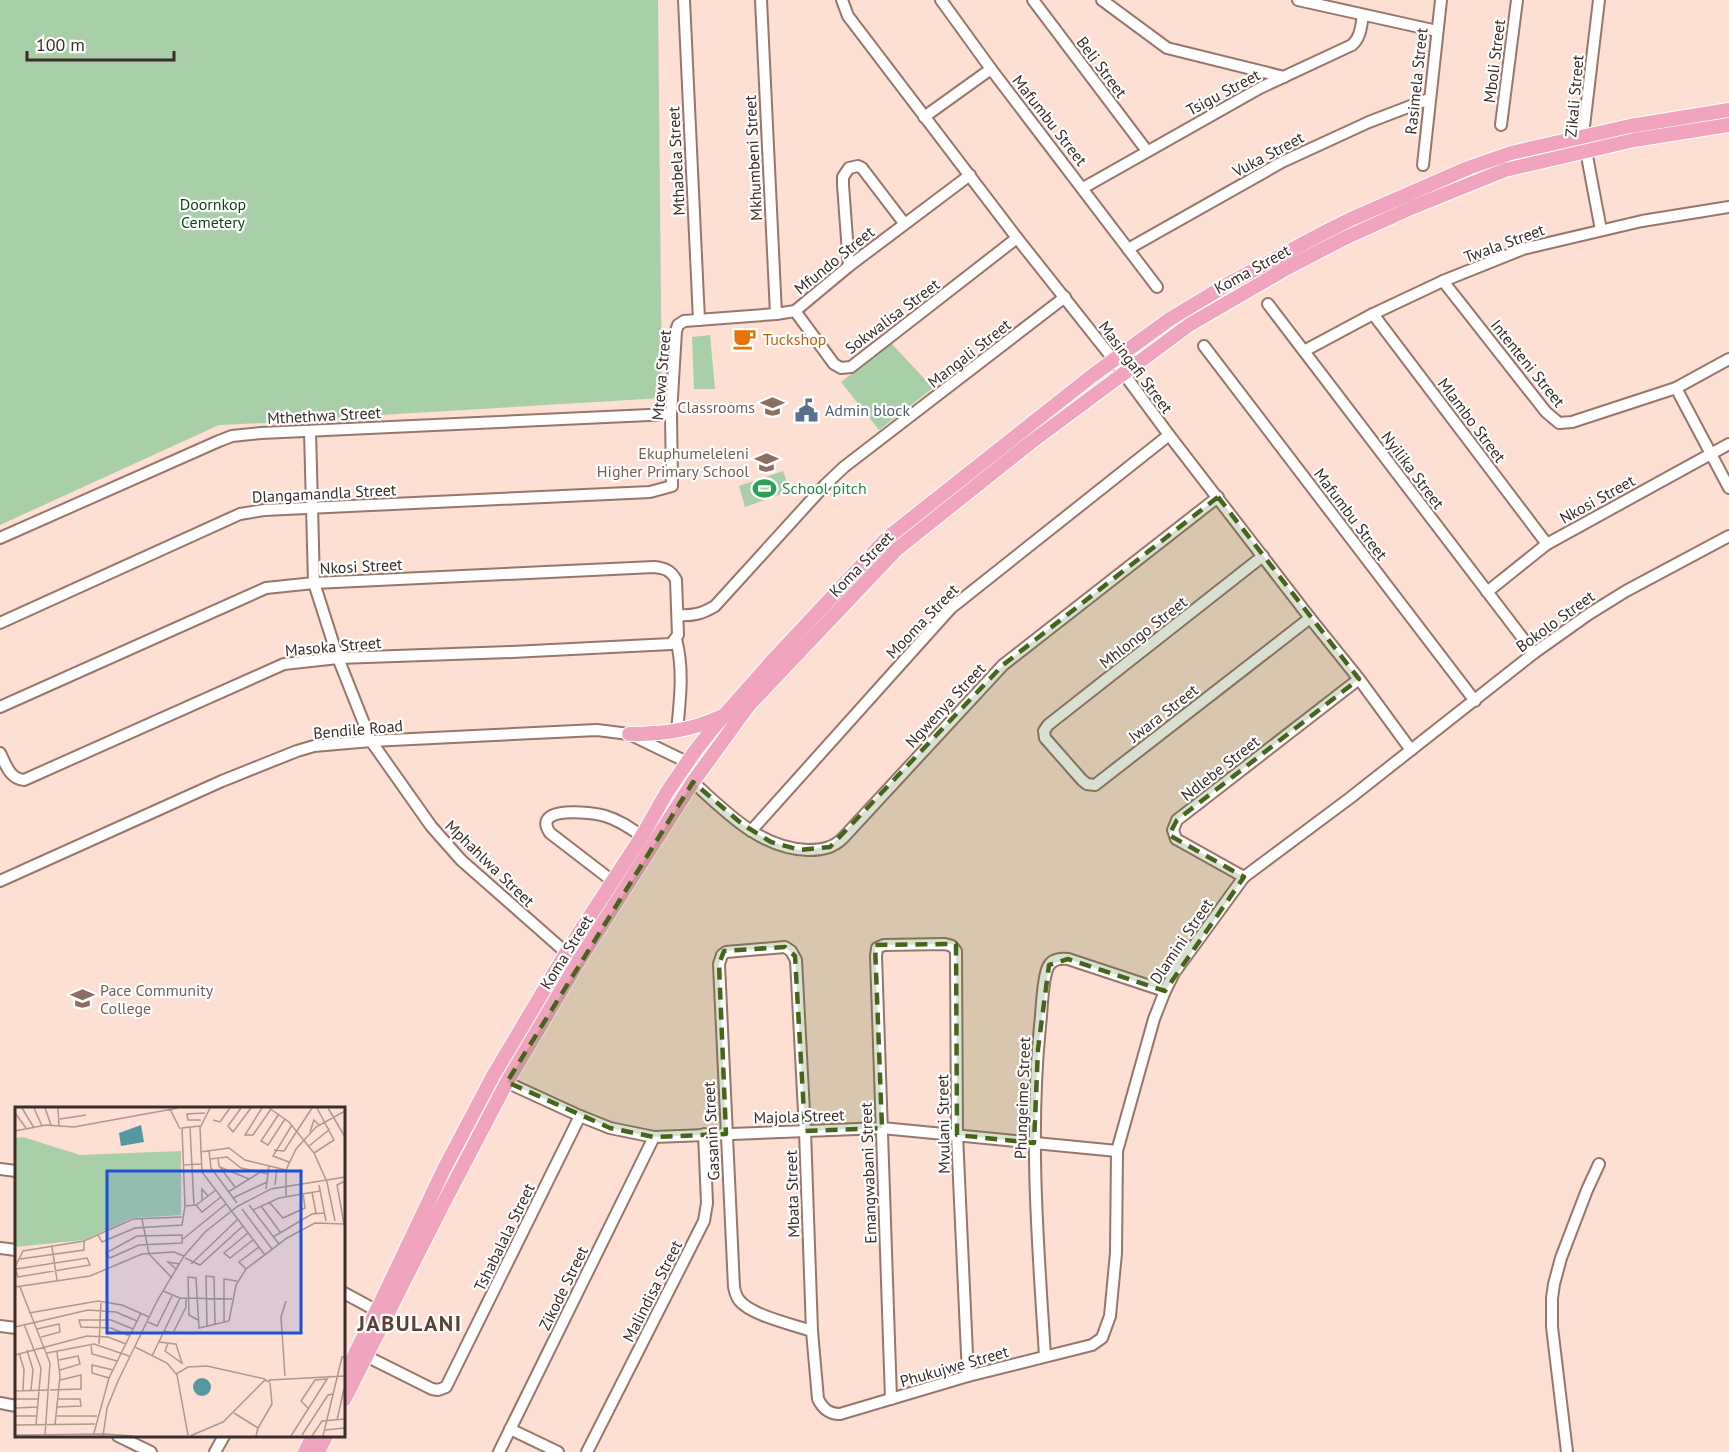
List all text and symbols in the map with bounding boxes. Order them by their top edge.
street label: Mboli Street [1479,18,1509,104]
scale bar [27,24,174,62]
street label: Rasimela Street [1400,26,1432,135]
street label: Beli Street [1072,32,1132,102]
text: 100 m [36,33,85,56]
street label: Zikali Street [1560,53,1588,138]
street label: Tsigu Street [1183,64,1264,120]
street label: Mafumbu Street [1008,71,1092,170]
street label: Mkhumbeni Street [740,94,766,221]
street label: Mthabela Street [663,105,689,216]
street label: Vuka Street [1228,127,1307,182]
park label: Doornkop Cemetery [180,194,246,232]
street label: Twala Street [1461,219,1548,267]
street label: Mfundo Street [790,221,879,298]
street label: Koma Street [1211,240,1294,298]
street label: Sokwalisa Street [841,274,944,358]
street label: Mangali Street [923,314,1015,392]
street label: Intenteni Street [1487,315,1570,411]
street label: Masingafi Street [1095,317,1178,418]
cafe icon: Tuckshop [732,326,758,352]
street label: Mtewa Street [647,328,675,421]
place label: Tuckshop [763,329,826,349]
street label: Mlambo Street [1434,374,1511,467]
school or university icon: Classrooms [760,394,786,420]
place label: Classrooms [677,397,755,417]
public building icon: Admin block [794,397,820,423]
place label: Admin block [825,400,910,420]
street label: Mthethwa Street [267,402,382,428]
street label: Nyilika Street [1377,427,1449,513]
place label: Ekuphumeleleni Higher Primary School [597,443,749,481]
school or university icon: Ekuphumeleleni Higher Primary School [754,449,780,475]
street label: Mafumbu Street [1310,464,1392,564]
street label: Nkosi Street [1556,470,1639,528]
sports icon: School pitch [751,475,777,501]
place label: School pitch [782,478,867,498]
street label: Dlangamandla Street [251,479,397,507]
street label: Koma Street [825,527,898,601]
street label: Nkosi Street [319,554,404,578]
street label: Mooma Street [882,579,963,662]
street label: Bokolo Street [1512,585,1599,656]
street label: Mhlongo Street [1095,591,1191,672]
street label: Masoka Street [284,632,383,660]
street label: Ngwenya Street [901,658,990,751]
street label: Jwara Street [1123,679,1202,747]
street label: Bendile Road [312,715,404,743]
street label: Ndlebe Street [1177,731,1264,805]
street label: Mphahlwa Street [441,815,539,911]
street label: Dlamini Street [1145,894,1217,987]
street label: Koma Street [535,911,597,993]
place label: Pace Community College [100,980,214,1018]
school or university icon: Pace Community College [69,986,95,1012]
street label: Phungeime Street [1010,1036,1034,1159]
street label: Mvulani Street [932,1073,954,1174]
street label: Gasanin Street [698,1080,724,1181]
street label: Emangwabani Street [856,1101,880,1244]
street label: Majola Street [753,1104,845,1128]
inset map [15,1107,345,1437]
street label: Mbata Street [780,1149,804,1238]
street label: Tshabalala Street [469,1179,539,1294]
street label: Malindisa Street [618,1236,686,1345]
street label: Zikode Street [534,1242,592,1333]
district label: JABULANI [356,1309,463,1337]
street label: Phukujwe Street [898,1341,1011,1391]

